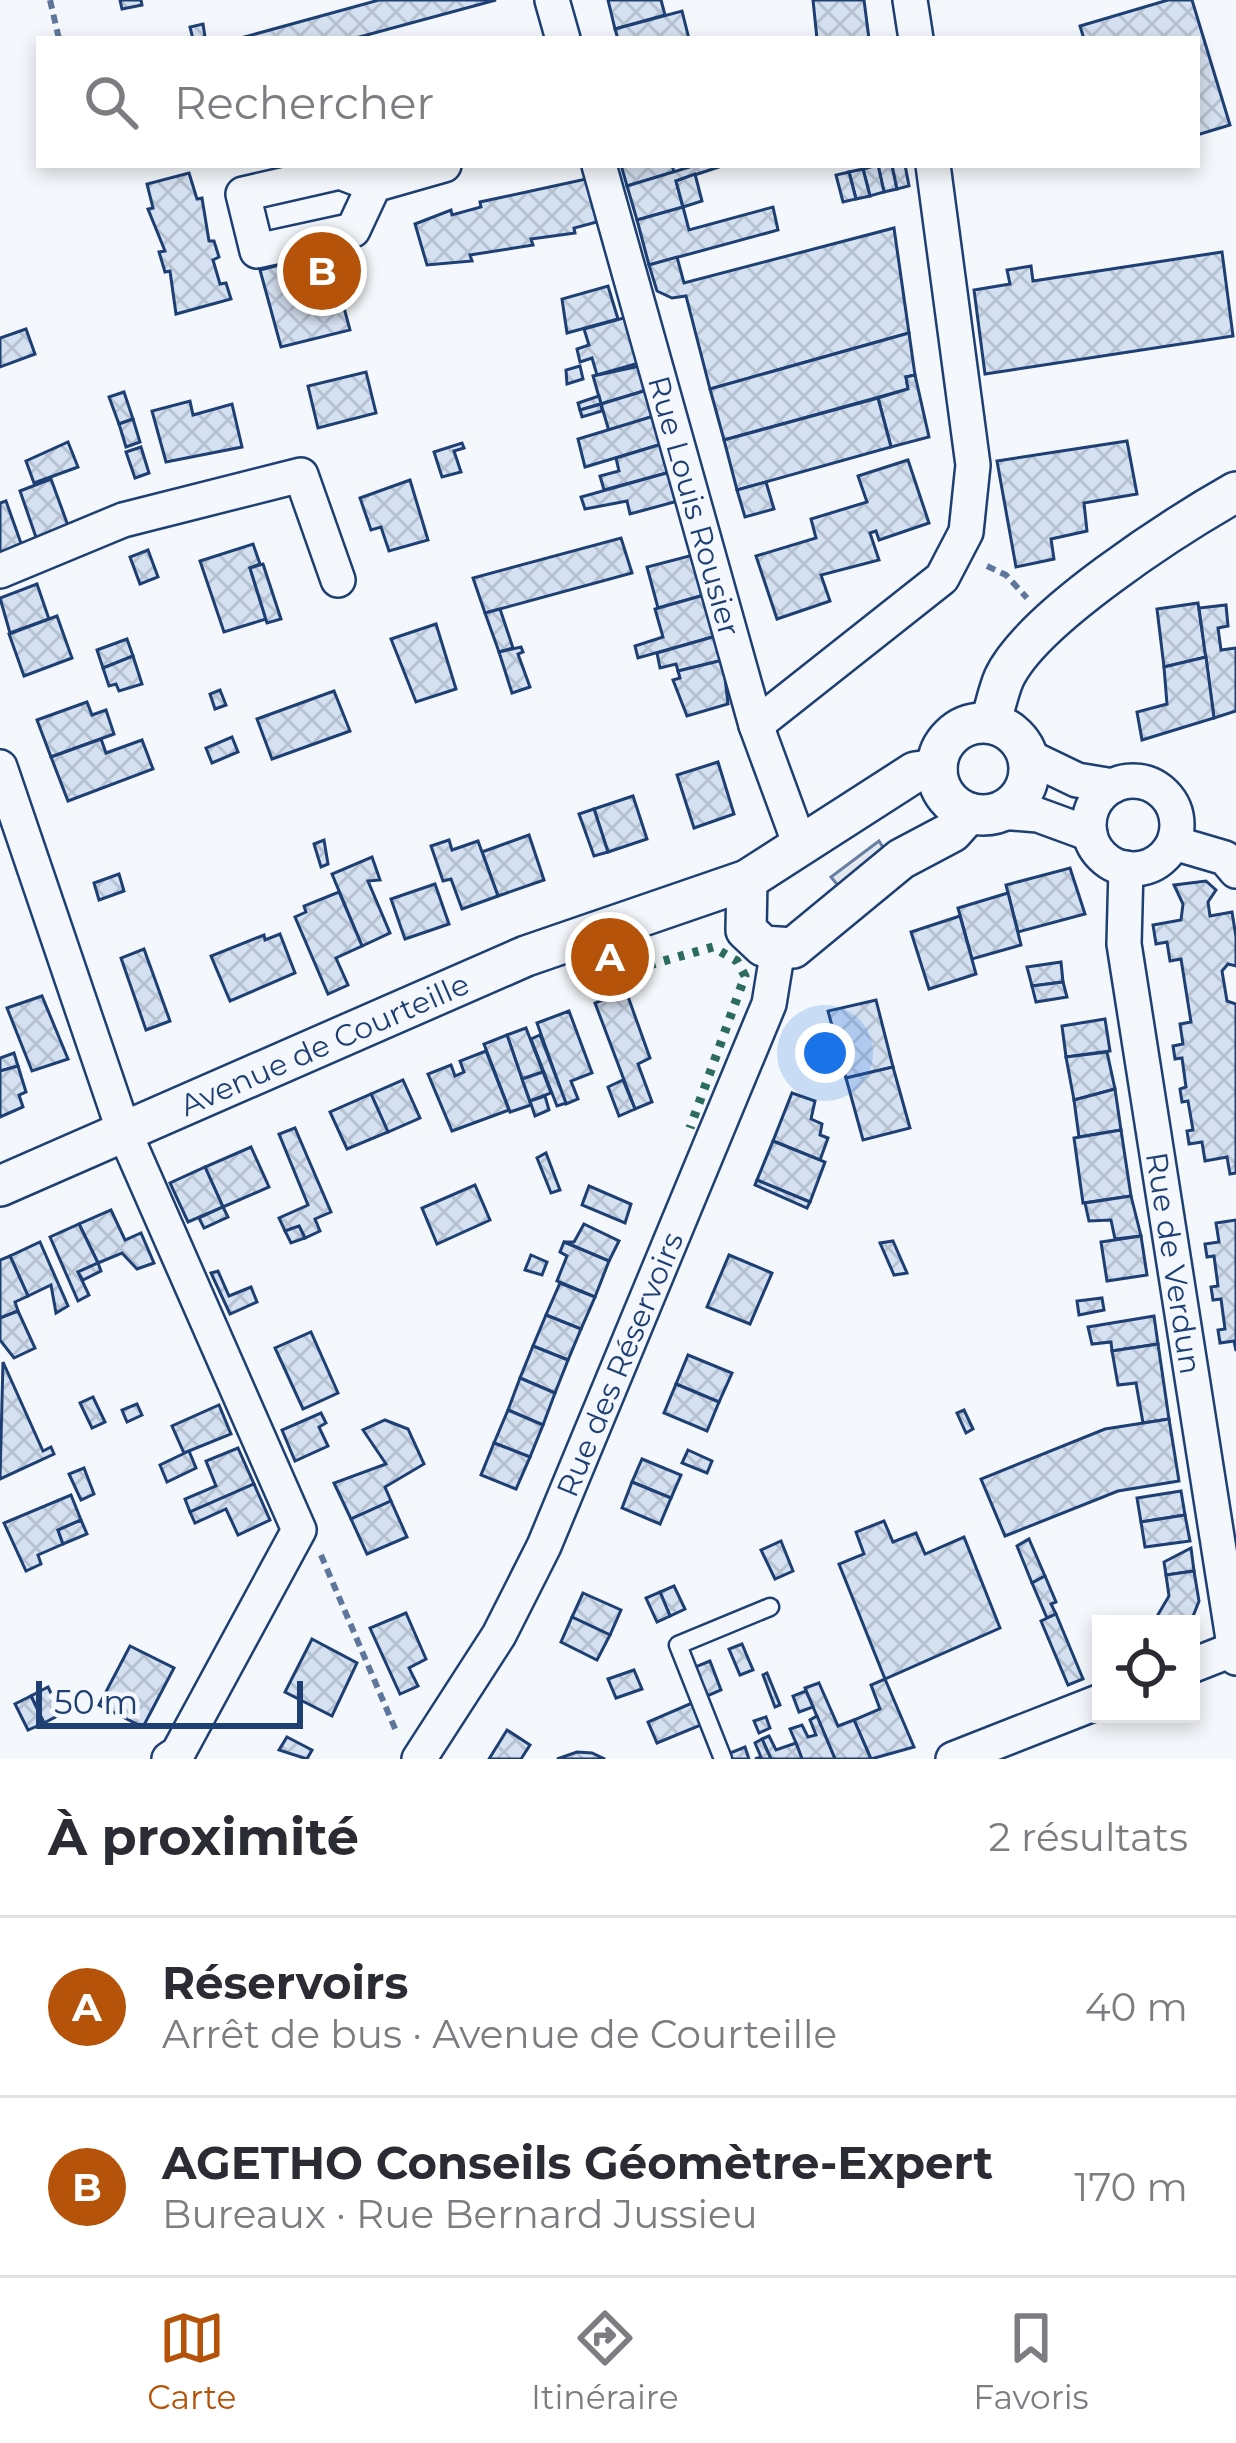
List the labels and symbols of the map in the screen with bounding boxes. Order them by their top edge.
pin: B [283,226,361,316]
street label: Rue Louis Rousier [641,372,749,640]
pin: A [571,912,649,1002]
street label: Avenue de Courteille [174,965,475,1124]
your location [795,1023,855,1083]
street label: Rue de Verdun [1138,1150,1210,1377]
street label: Rue des Réservoirs [548,1226,691,1502]
scale bar [36,1675,303,1728]

